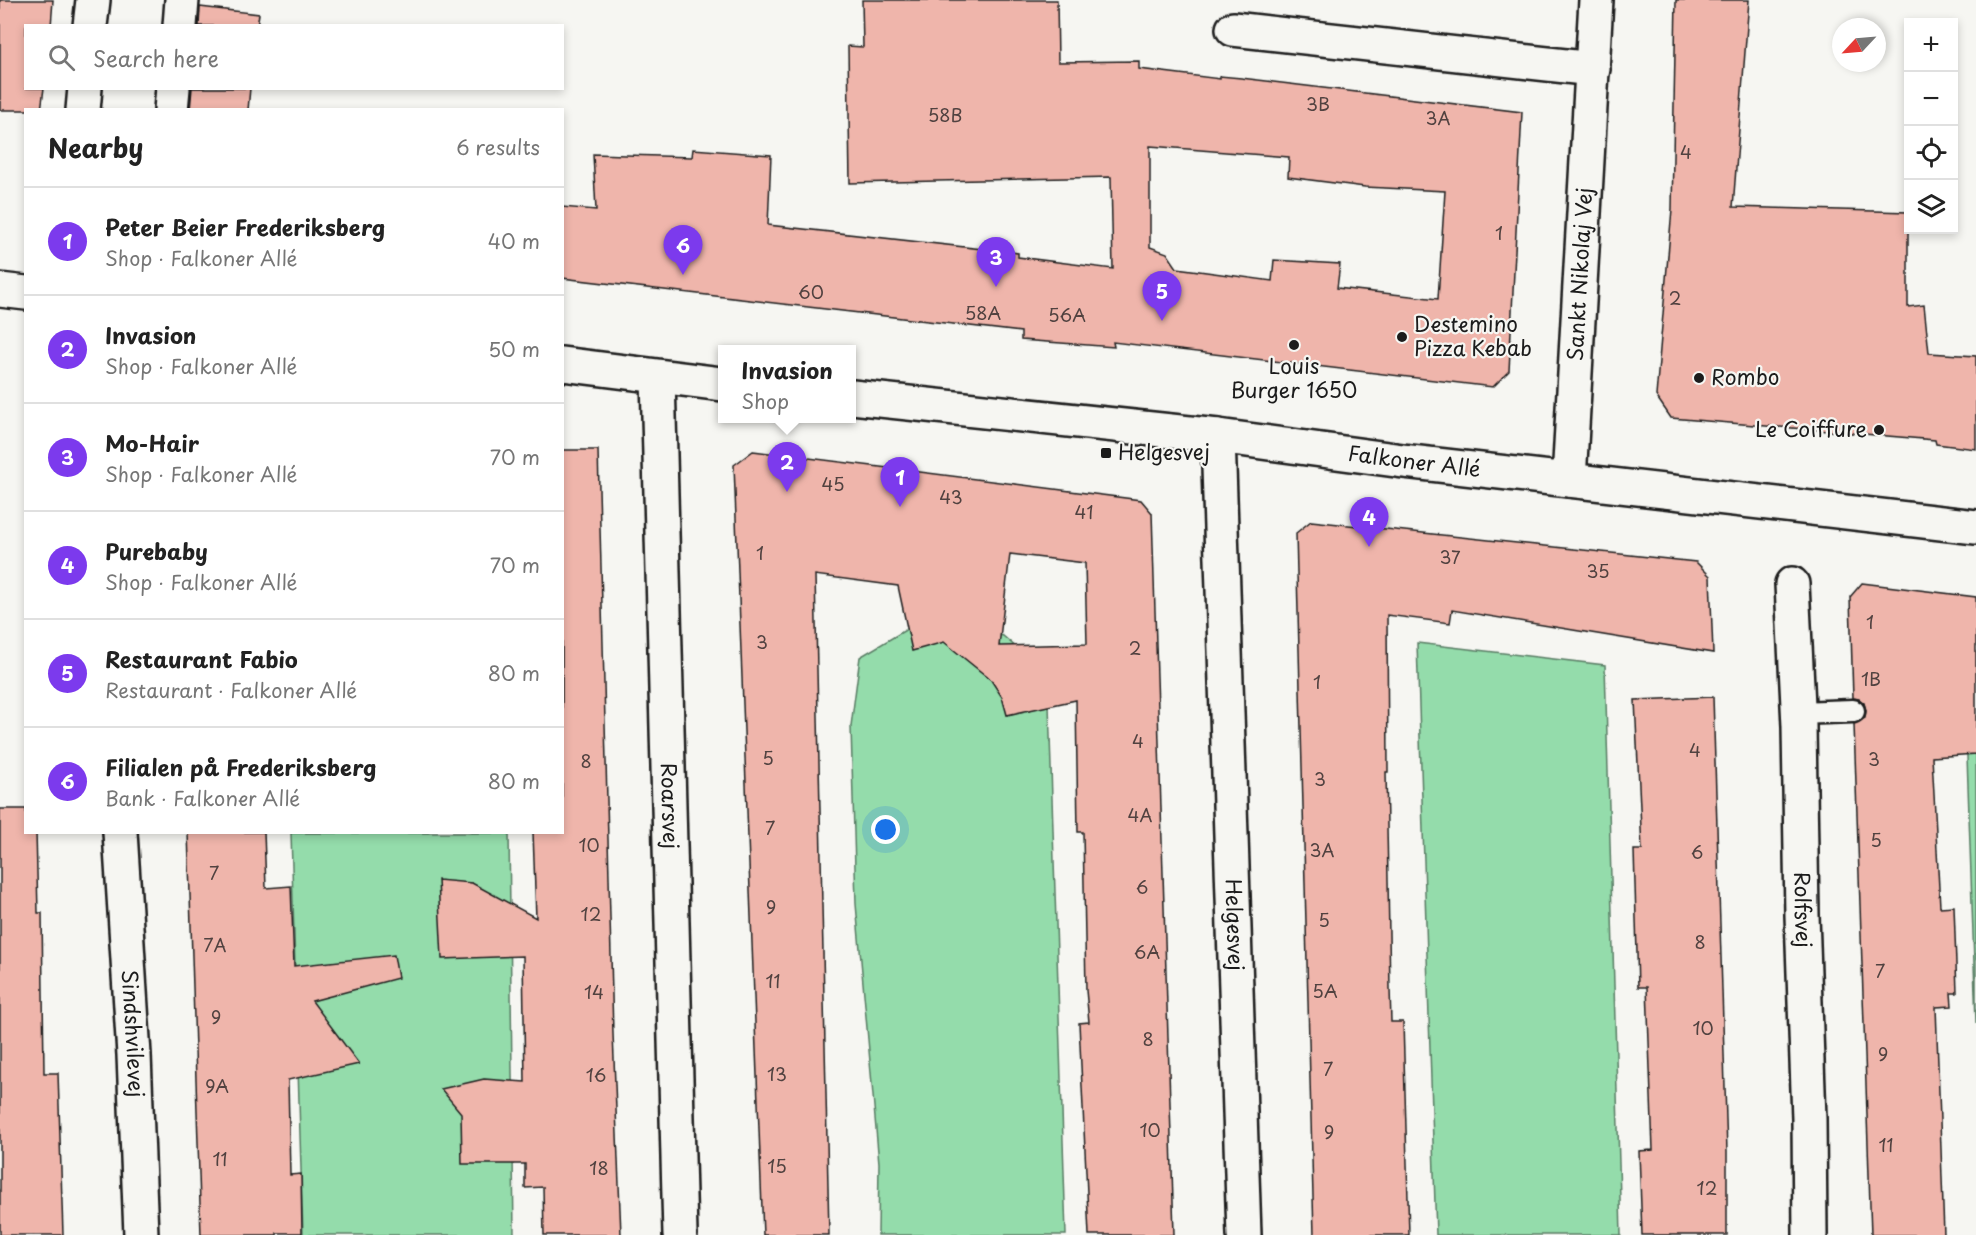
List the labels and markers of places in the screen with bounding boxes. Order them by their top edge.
pin: 6 [664,226,702,275]
pin: 3 [976,238,1016,287]
pin: 5 [1142,272,1182,321]
place label: Destemino Pizza Kebab [1414,307,1532,363]
marker: Destemino Pizza Kebab [1395,330,1409,344]
marker: Louis Burger 1650 [1287,338,1301,352]
place label: Louis Burger 1650 [1231,349,1357,405]
place label: Rombo [1711,360,1779,392]
marker: Rombo [1692,371,1706,385]
place label: Le Coiffure [1755,412,1867,444]
marker: Le Coiffure [1872,423,1886,437]
place label: Helgesvej [1118,435,1210,467]
pin: 2 [768,442,806,492]
marker: Helgesvej [1099,446,1113,460]
pin: 1 [880,458,920,507]
pin: 4 [1350,498,1388,547]

